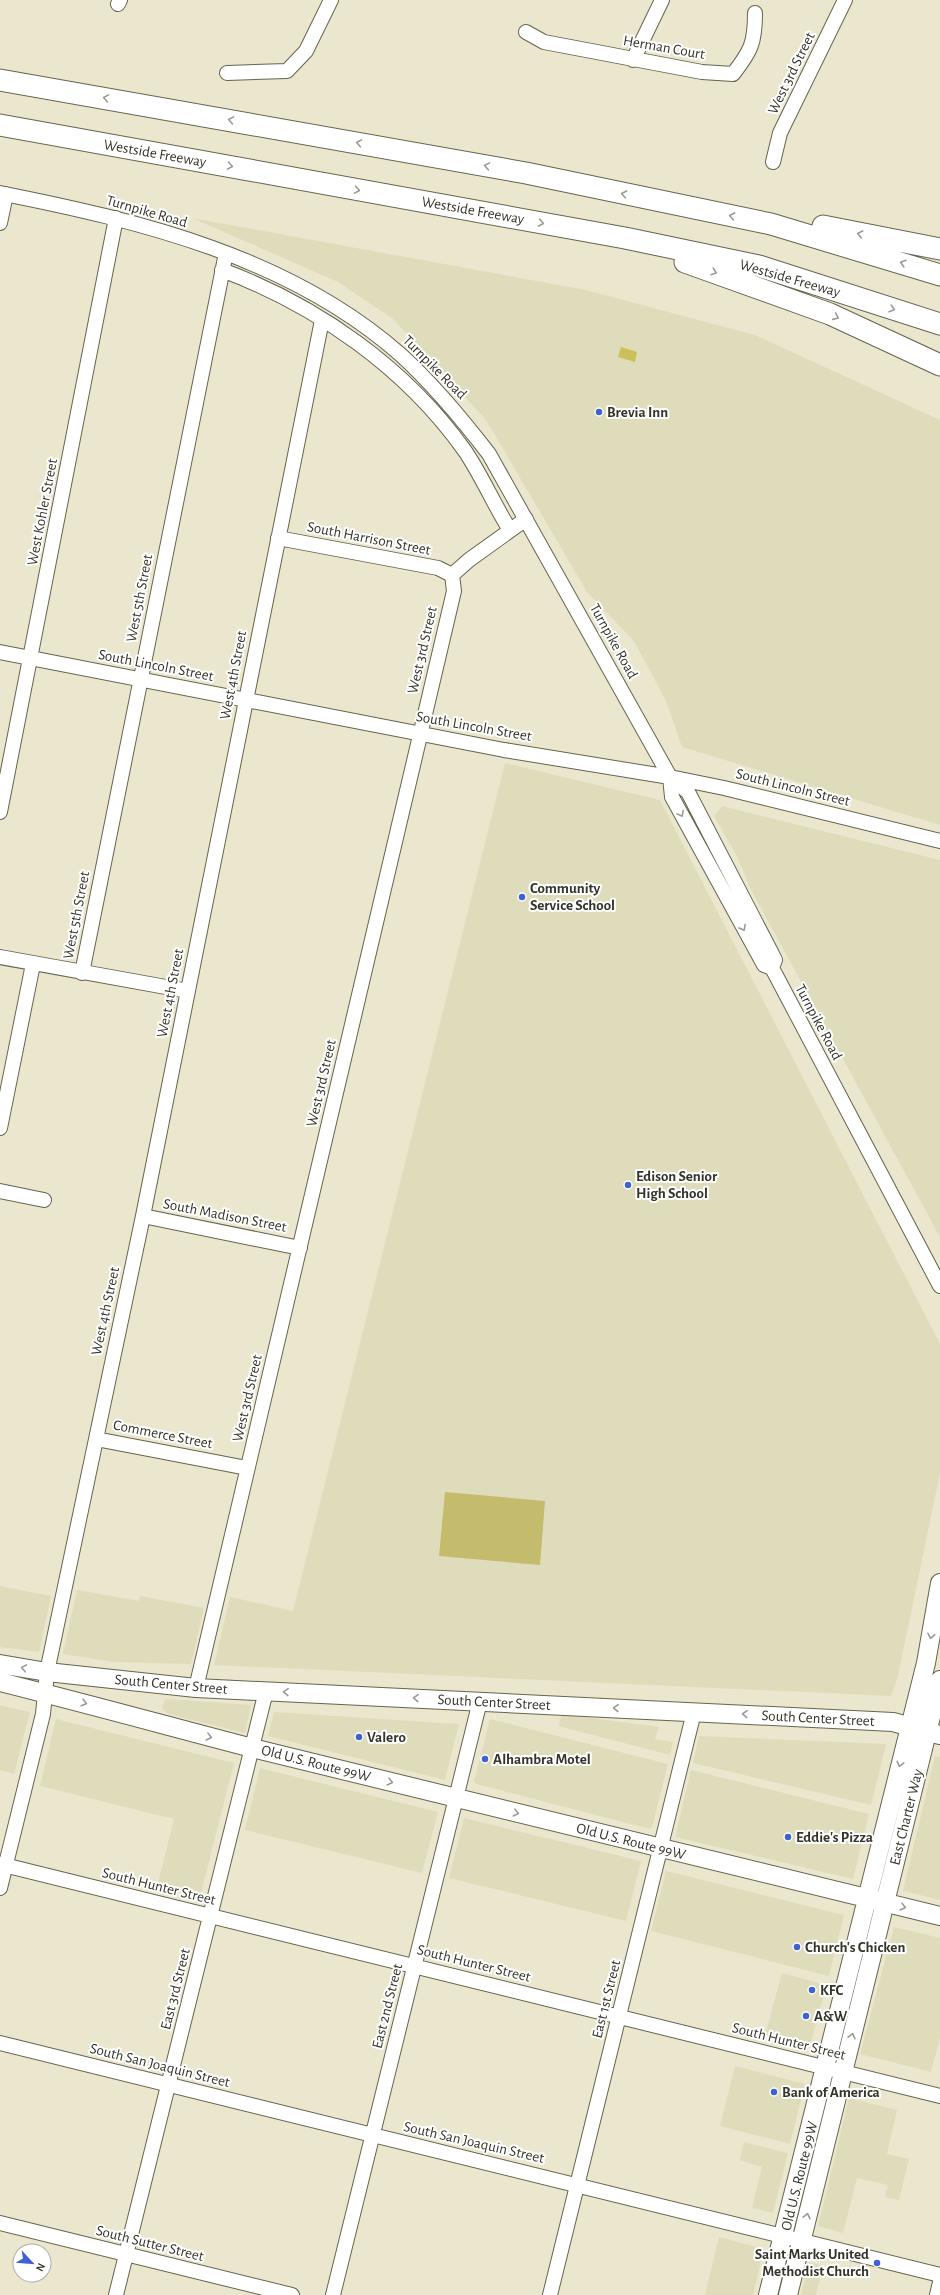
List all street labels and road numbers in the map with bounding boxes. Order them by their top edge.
street label: West 3rd Street [765,30,818,117]
street label: Herman Court [622,33,706,62]
street label: Westside Freeway [102,137,208,170]
street label: Turnpike Road [105,193,189,230]
street label: Westside Freeway [420,194,526,227]
street label: Westside Freeway [738,257,842,300]
street label: Turnpike Road [400,333,470,402]
street label: West Kohler Street [25,457,60,567]
street label: South Harrison Street [306,519,432,558]
street label: West 5th Street [124,553,155,643]
street label: Turnpike Road [587,601,640,682]
street label: West 3rd Street [405,605,440,695]
street label: West 4th Street [218,629,249,721]
street label: South Lincoln Street [97,647,215,684]
street label: South Lincoln Street [415,709,533,744]
street label: South Lincoln Street [734,766,852,809]
street label: West 5th Street [61,870,92,960]
street label: West 4th Street [155,947,186,1039]
street label: Turnpike Road [792,982,845,1063]
street label: West 3rd Street [304,1038,339,1128]
street label: South Madison Street [162,1196,288,1235]
street label: West 4th Street [89,1265,122,1357]
street label: West 3rd Street [230,1353,265,1443]
street label: Commerce Street [112,1418,214,1452]
street label: South Center Street [114,1672,228,1697]
street label: South Center Street [437,1692,551,1713]
street label: South Center Street [761,1708,875,1729]
street label: Old U.S. Route 99W [260,1743,373,1784]
street label: East Charter Way [887,1767,926,1867]
street label: Old U.S. Route 99W [575,1821,688,1862]
street label: South Hunter Street [101,1865,217,1908]
street label: South Hunter Street [416,1942,532,1985]
street label: East 3rd Street [158,1947,193,2031]
street label: East 1st Street [590,1958,623,2040]
street label: East 2nd Street [370,1962,405,2050]
street label: South Hunter Street [731,2020,847,2063]
street label: South San Joaquin Street [88,2041,232,2090]
street label: South San Joaquin Street [402,2119,546,2166]
street label: Old U.S. Route 99W [779,2119,820,2232]
street label: South Sutter Street [94,2223,206,2264]

